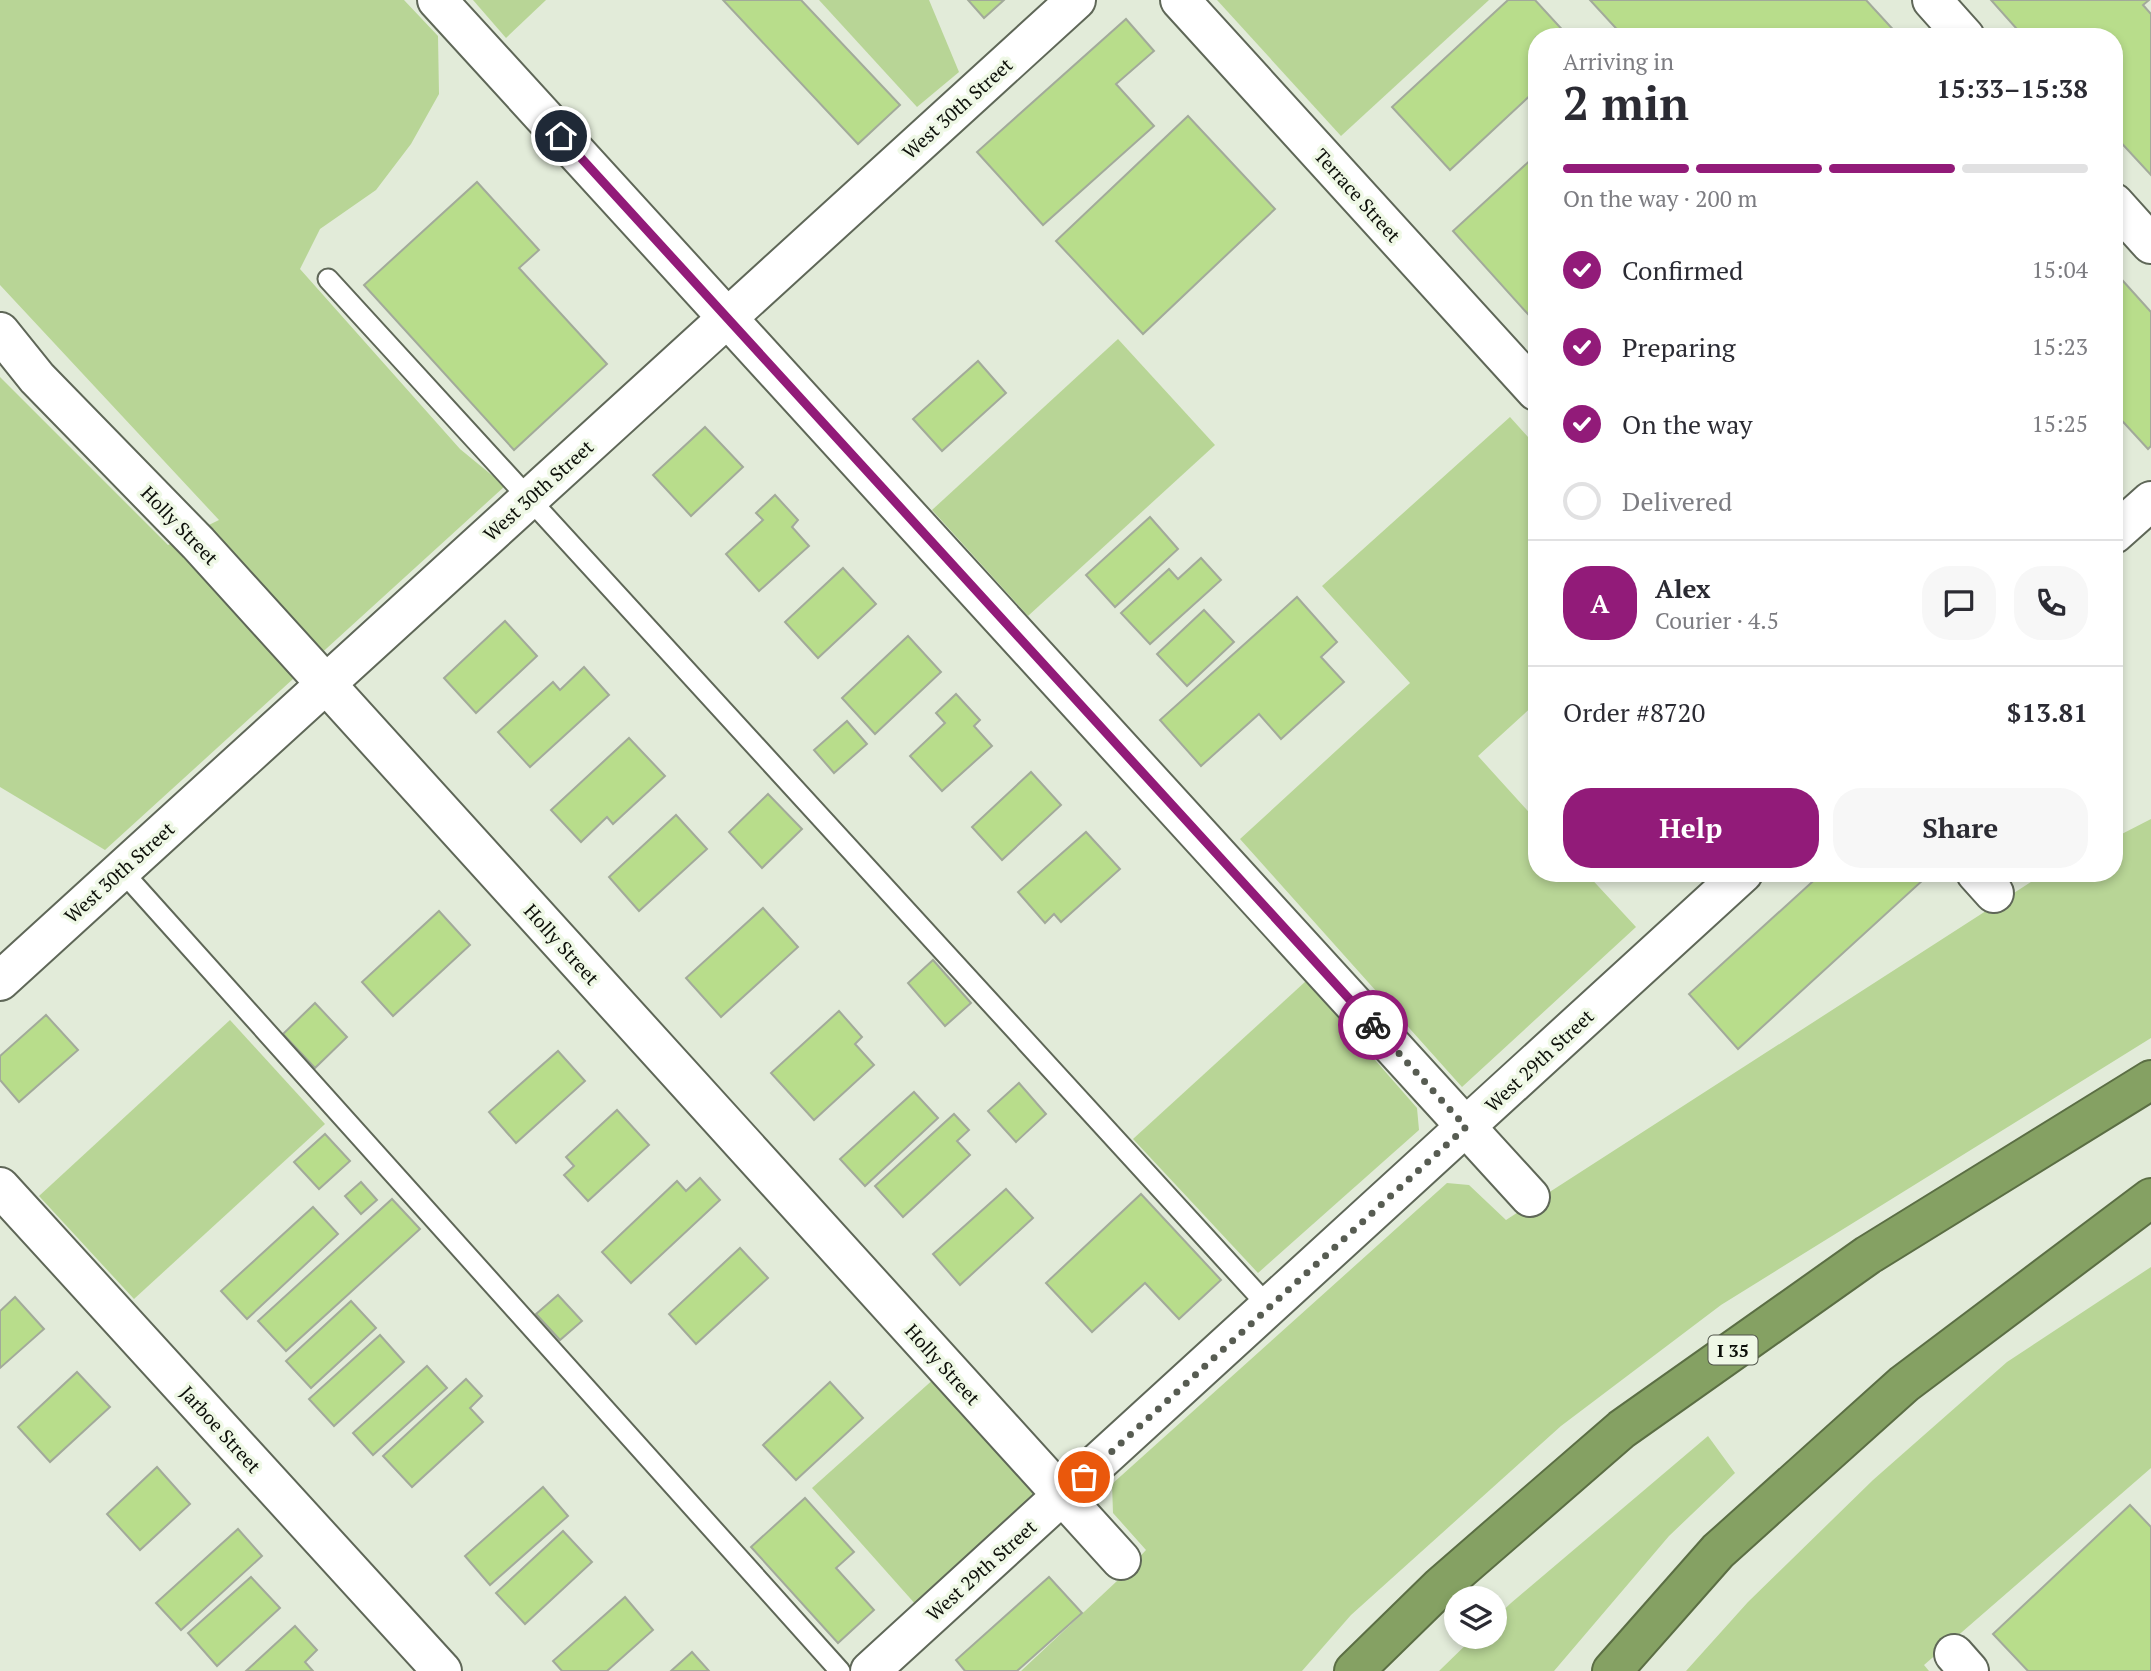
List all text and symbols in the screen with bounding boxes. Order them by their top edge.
text: Arriving in [1563,46,1674,77]
street label: West 30th Street [897,52,1017,164]
text: 15:33–15:38 [1936,71,2088,105]
text: 2 min [1563,72,1689,133]
pin [531,106,591,166]
icon: home [542,117,580,155]
street label: Terrace Street [1309,143,1407,247]
text: On the way · 200 m [1563,183,1757,214]
icon: check [1563,251,1601,289]
text: Confirmed [1622,253,1743,287]
text: 15:04 [2031,254,2088,285]
icon: check [1563,328,1601,366]
text: Preparing [1622,330,1735,364]
text: 15:23 [2031,331,2088,362]
icon: check [1563,405,1601,443]
text: On the way [1622,407,1753,441]
text: 15:25 [2031,408,2088,439]
street label: West 30th Street [478,434,598,546]
street label: Holly Street [136,480,224,570]
text: Delivered [1622,484,1732,518]
button: chat [1922,566,1996,640]
button: phone [2014,566,2088,640]
text: Alex [1655,571,1711,605]
text: A [1591,586,1609,620]
text: Courier · 4.5 [1655,605,1779,636]
text: Order #8720 [1563,695,1705,729]
text: $13.81 [2007,695,2088,729]
button: Help [1563,788,1819,868]
button: Share [1833,788,2088,868]
street label: West 30th Street [59,816,179,928]
street label: Holly Street [519,898,605,990]
courier [1338,990,1408,1060]
street label: West 29th Street [1479,1003,1599,1117]
icon: bike [1354,1006,1392,1044]
street label: Holly Street [900,1318,986,1410]
road number: I 35 [1708,1336,1758,1364]
street label: Jarboe Street [175,1380,267,1478]
pin [1054,1447,1114,1507]
icon: bag [1065,1458,1103,1496]
street label: West 29th Street [921,1514,1041,1626]
map controls [1444,1586,1507,1649]
button: layers [1444,1586,1507,1649]

